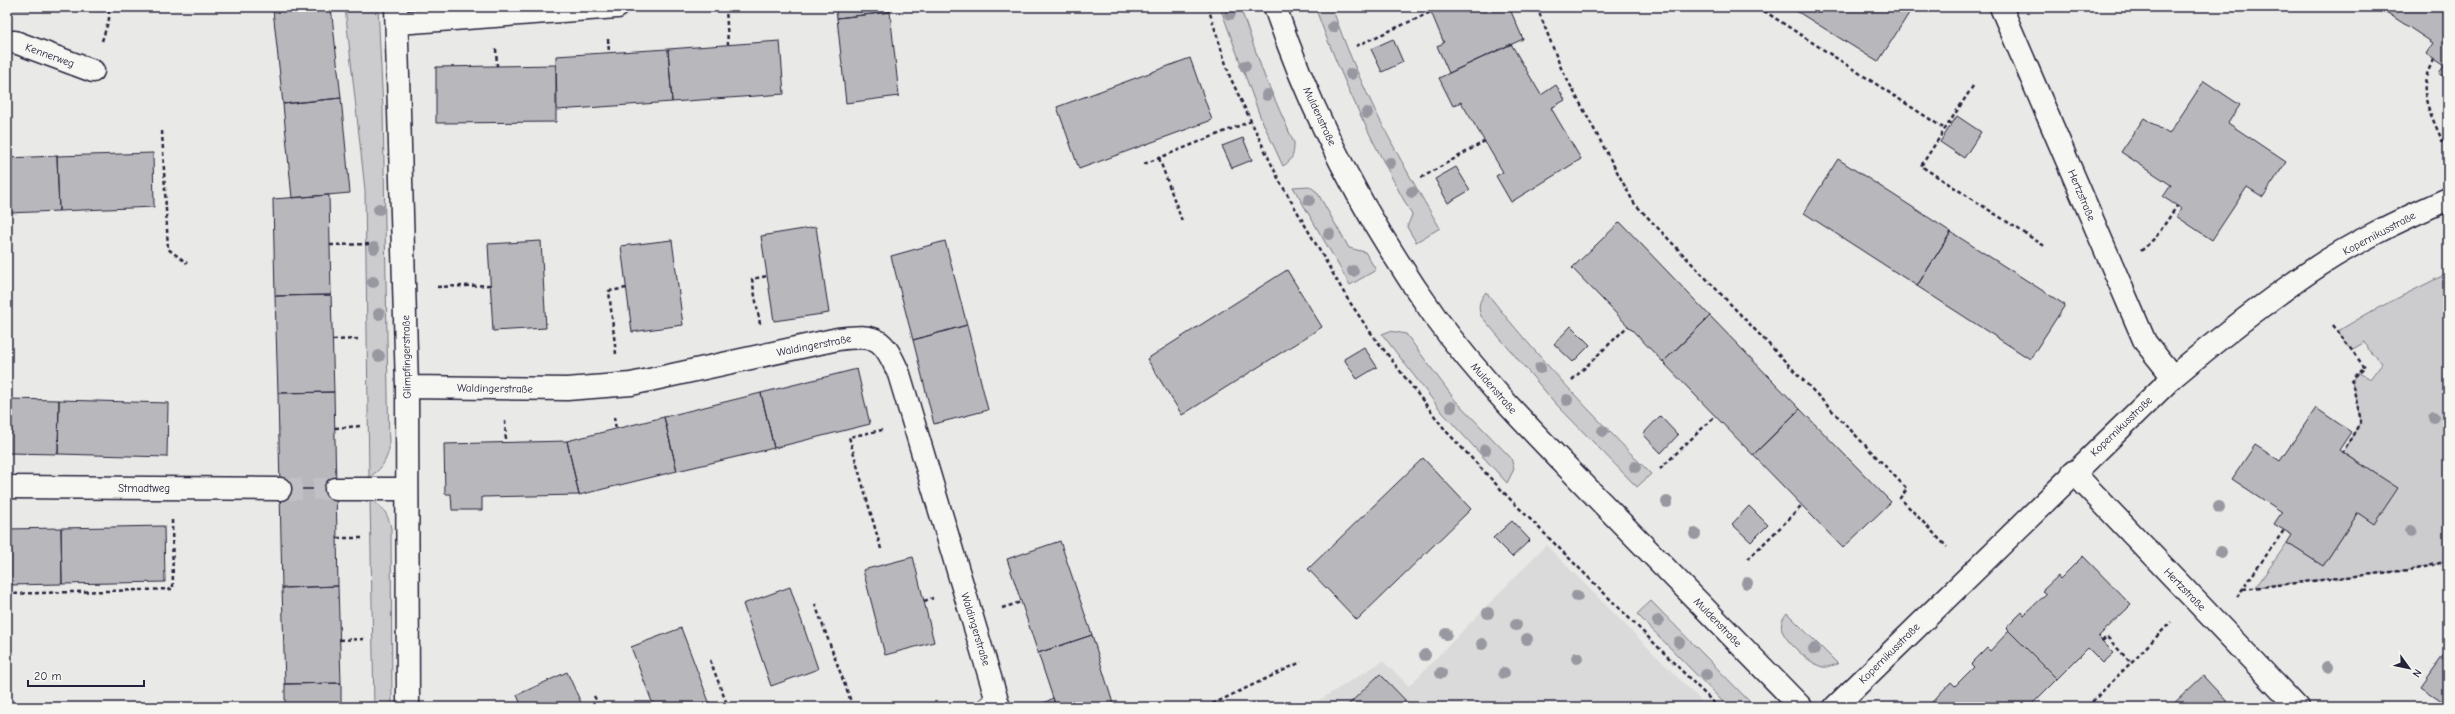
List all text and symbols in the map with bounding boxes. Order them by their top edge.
street label: Kennerweg [23,41,76,70]
street label: Muldenstraße [1300,85,1339,148]
street label: Hertzstraße [2065,168,2098,223]
street label: Kopernikusstraße [2341,209,2418,258]
street label: Glimpfingerstraße [399,314,414,399]
street label: Waldingerstraße [776,332,853,359]
street label: Muldenstraße [1468,360,1520,417]
street label: Waldingerstraße [457,381,534,396]
street label: Kopernikusstraße [2088,393,2155,459]
street label: Strnadtweg [118,482,170,495]
street label: Hertzstraße [2161,565,2209,614]
street label: Waldingerstraße [958,591,993,668]
street label: Muldenstraße [1691,595,1745,650]
street label: Kopernikusstraße [1856,620,1923,686]
north arrow [2389,648,2429,688]
scale bar [28,662,144,688]
text: N [2410,667,2424,680]
text: 20 m [34,669,62,683]

